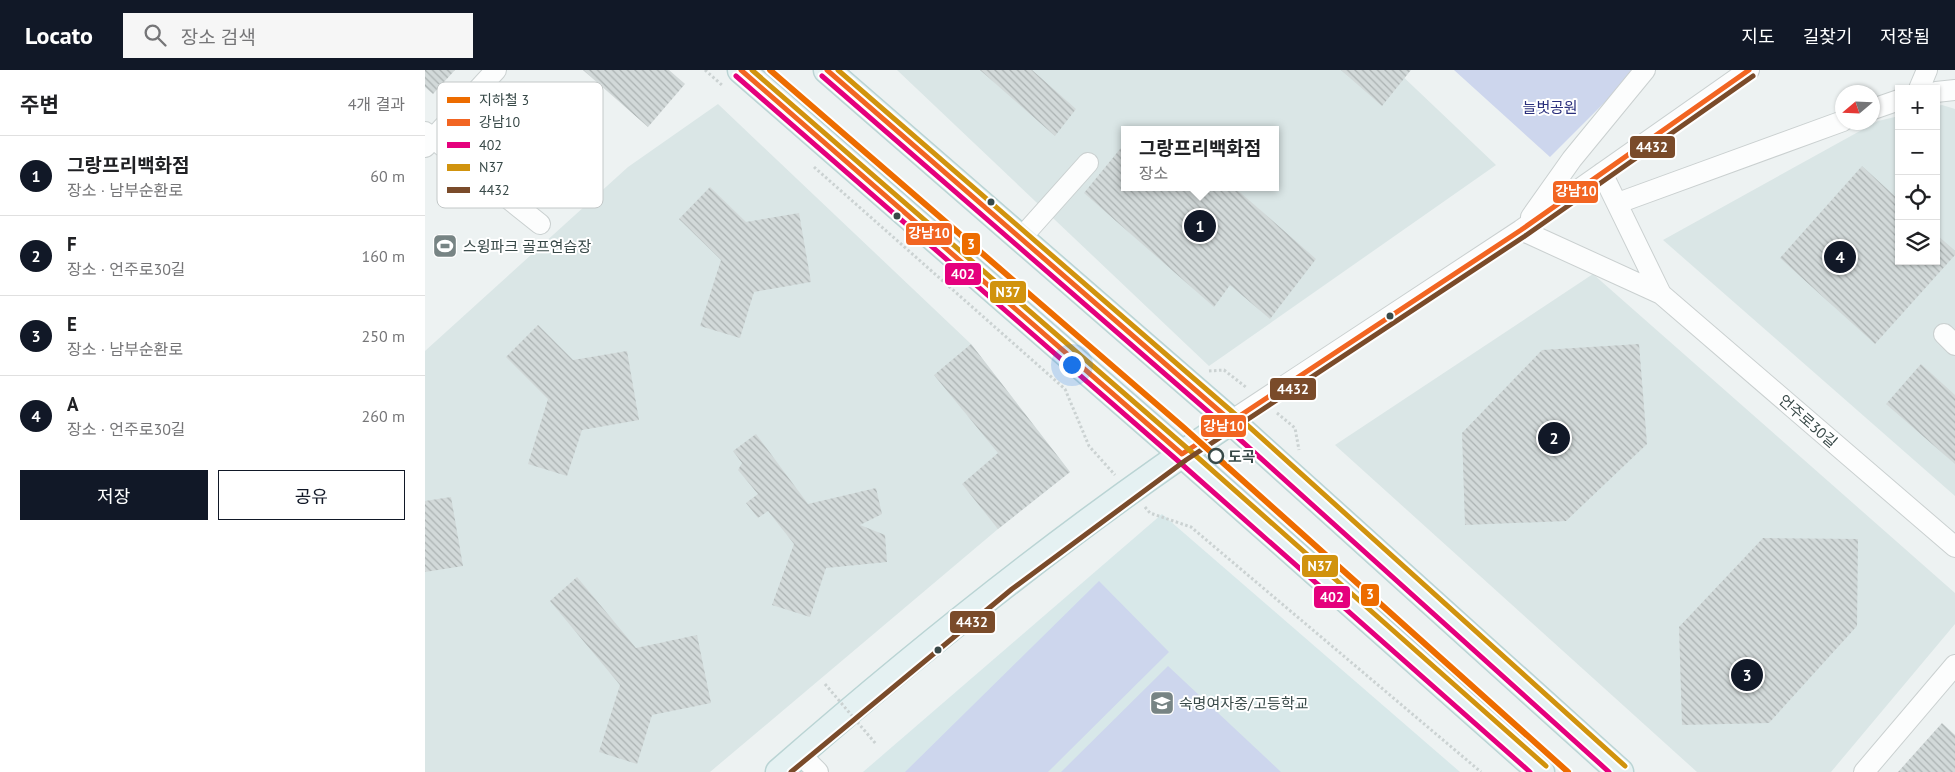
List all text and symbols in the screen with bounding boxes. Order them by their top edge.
search box [123,13,473,58]
text: Locato [25,20,93,51]
icon: search [141,21,169,49]
text: 장소 검색 [181,25,256,49]
text: 지도 [1742,25,1775,48]
text: 길찾기 [1803,25,1852,48]
text: 저장됨 [1880,25,1930,48]
legend [437,82,603,208]
north arrow [1835,85,1880,130]
map controls [1895,85,1940,265]
button: + [1895,85,1940,130]
text: 주변 [20,91,59,118]
text: 지하철 3 [479,91,529,109]
text: 4개 결과 [348,94,405,114]
park label: 늘벗공원 [1522,98,1578,117]
text: 강남10 [479,113,520,131]
popup [1121,126,1279,191]
button: − [1895,130,1940,175]
line badge: 4432 [1629,135,1676,159]
text: 402 [479,136,502,154]
text: 그랑프리백화점 [1139,136,1261,160]
text: 4432 [1636,138,1668,156]
text: 그랑프리백화점 [67,153,189,177]
text: N37 [479,158,504,176]
text: 장소 [1139,163,1168,183]
text: 1 [31,166,41,186]
text: 60 m [370,166,405,186]
button: locate [1895,175,1940,220]
text: 장소 · 남부순환로 [67,180,183,200]
line badge: 강남10 [1552,180,1599,204]
text: 4432 [479,181,510,199]
text: 강남10 [1555,182,1597,200]
unlabelled marker [986,197,996,207]
pin: 1 [1184,207,1216,245]
unlabelled marker [892,211,902,221]
button: layers [1895,220,1940,265]
line badge: 강남10 [905,222,953,246]
text: 강남10 [908,224,950,242]
text: F [67,232,77,256]
line badge: 3 [961,232,981,256]
sports icon: 스윙파크 골프연습장 [432,233,458,259]
text: 3 [967,235,975,253]
place label: 스윙파크 골프연습장 [463,237,591,256]
pin: 4 [1824,238,1856,276]
text: 2 [31,246,41,266]
text: 160 m [362,246,405,266]
text: 장소 · 언주로30길 [67,259,186,279]
line badge: 402 [944,262,982,286]
text: 402 [951,265,975,283]
line badge: N37 [989,280,1027,304]
text: N37 [995,283,1021,301]
unlabelled marker [1385,311,1395,321]
text: E [67,312,77,336]
text: 3 [31,326,41,346]
text: 250 m [362,326,405,346]
text: 장소 · 남부순환로 [67,339,183,359]
your location [1059,352,1085,378]
line badge: 4432 [1269,377,1317,401]
text: 4432 [1277,380,1309,398]
street label: 언주로30길 [1775,390,1841,452]
text: A [67,392,79,416]
text: 4 [31,406,41,426]
text: 260 m [362,406,405,426]
line badge: 강남10 [1200,414,1247,438]
text: 강남10 [1203,417,1245,435]
text: 장소 · 언주로30길 [67,419,186,439]
pin: 2 [1538,419,1570,457]
place label: 도곡 [1228,447,1256,466]
marker: 도곡 [1208,448,1224,464]
button: 저장 [20,470,208,520]
button: 공유 [218,470,405,520]
line badge: N37 [1301,554,1339,578]
text: N37 [1307,557,1333,575]
line badge: 3 [1360,583,1380,607]
line badge: 402 [1313,585,1351,609]
text: 3 [1366,585,1374,603]
text: 402 [1320,588,1344,606]
line badge: 4432 [949,610,996,634]
text: 4432 [956,613,988,631]
unlabelled marker [933,645,943,655]
pin: 3 [1731,656,1763,694]
school or university icon: 숙명여자중/고등학교 [1149,690,1175,716]
place label: 숙명여자중/고등학교 [1179,694,1309,713]

